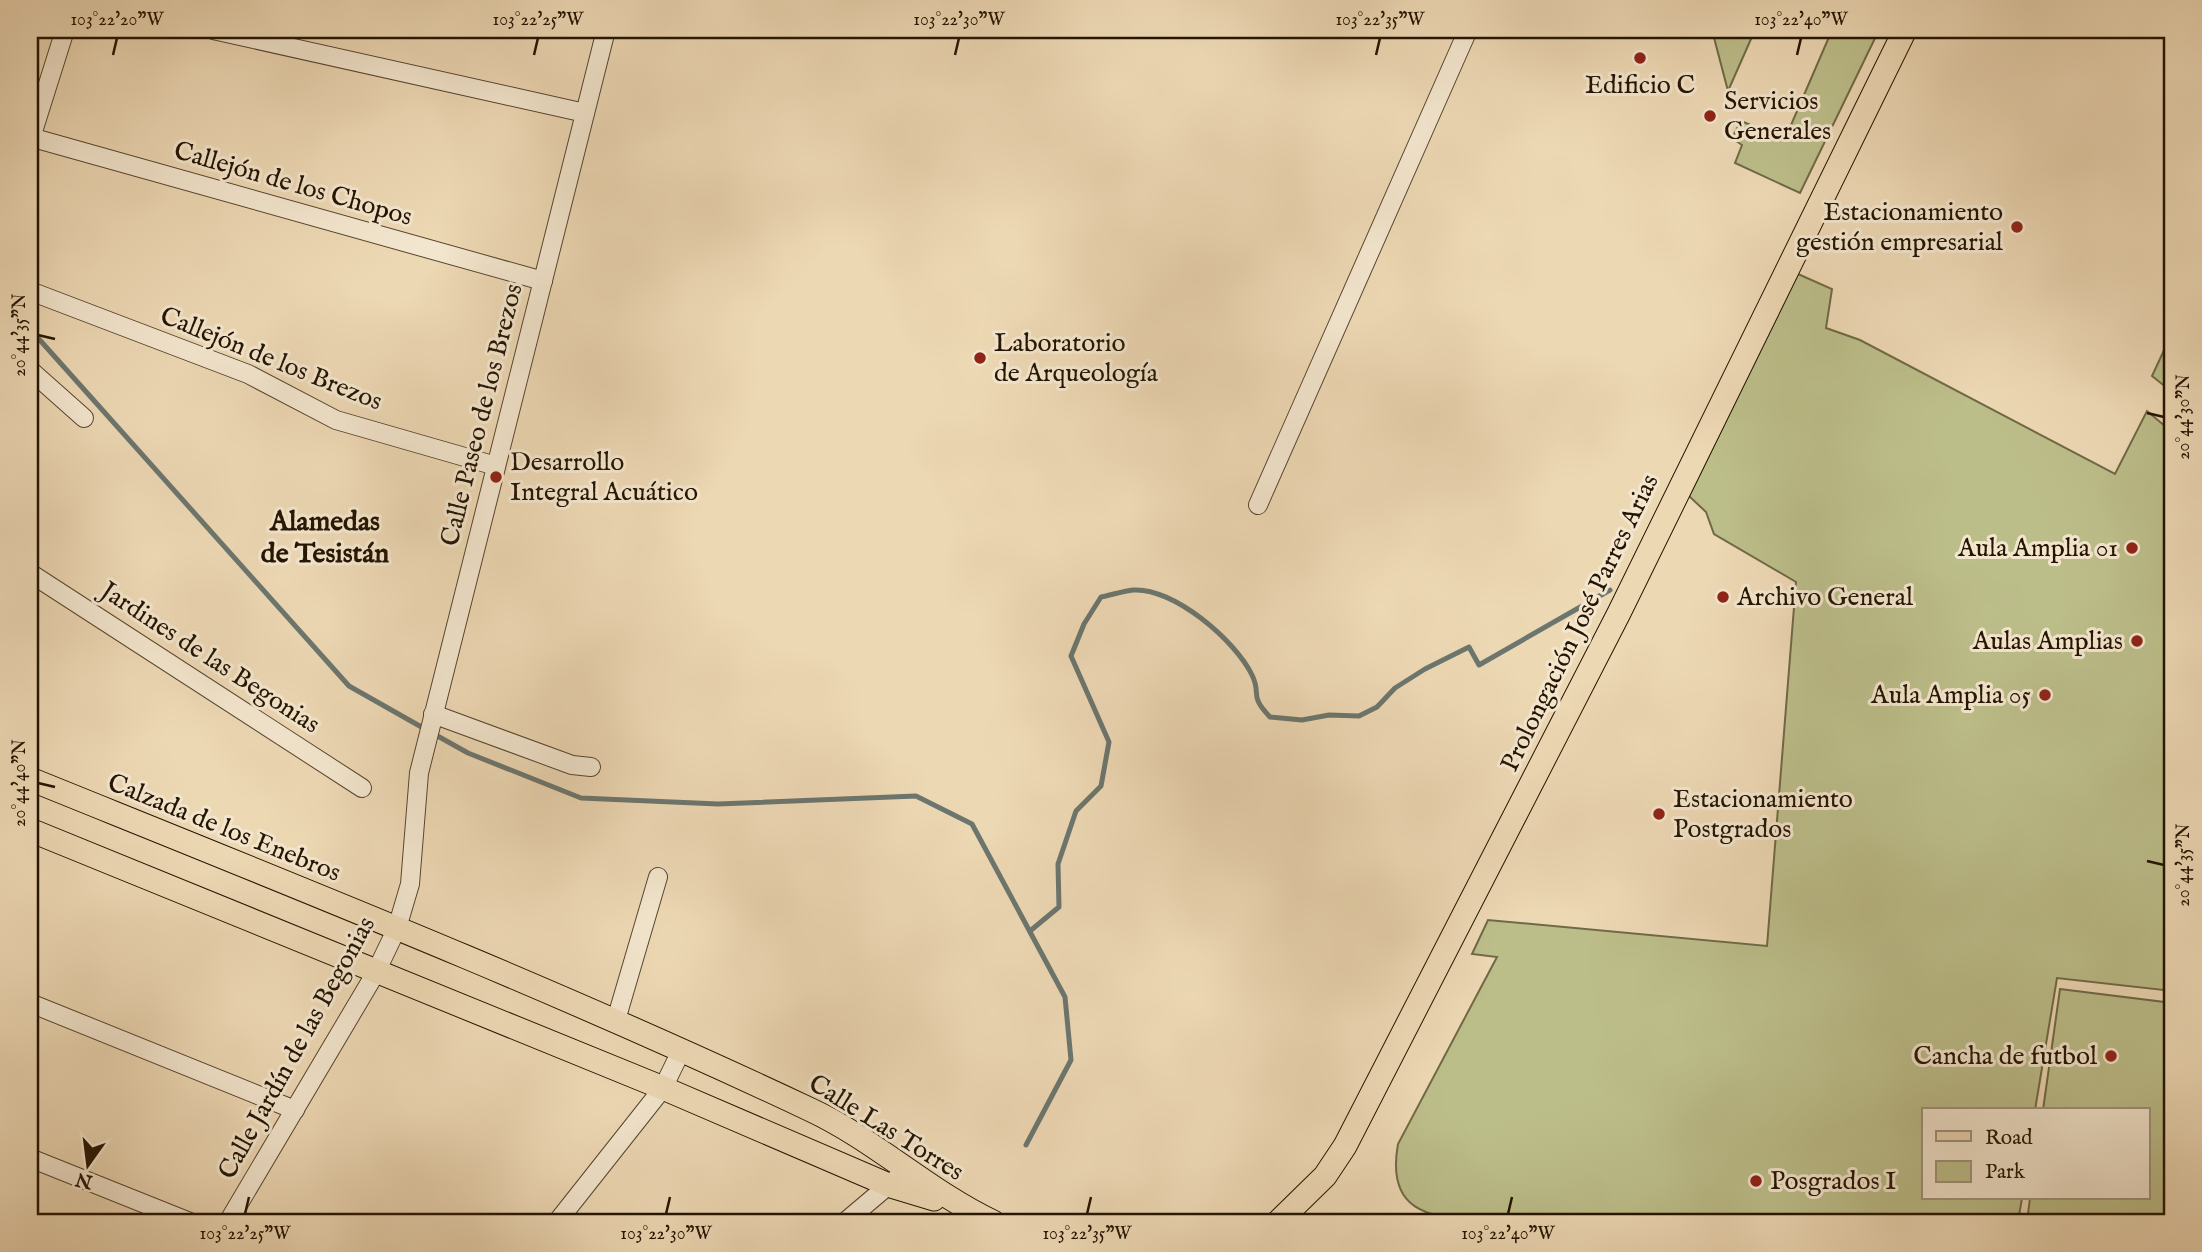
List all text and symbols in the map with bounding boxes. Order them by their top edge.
text: 103°22'20"W [70,9,164,32]
text: 103°22'25"W [493,9,584,32]
text: 103°22'30"W [913,9,1006,32]
text: 103°22'35"W [1335,9,1425,32]
text: 103°22'40"W [1754,9,1849,32]
marker: Edificio C [1632,50,1648,66]
place label: Edificio C [1585,69,1695,102]
place label: Servicios Generales [1724,85,1831,148]
marker: Servicios Generales [1702,108,1718,124]
street label: Callejón de los Chopos [170,134,416,234]
place label: Estacionamiento gestión empresarial [1796,196,2004,259]
marker: Estacionamiento gestión empresarial [2009,219,2025,235]
street label: Calle Paseo de los Brezos [433,280,531,550]
text: 20°44'35"N [9,293,32,377]
street label: Callejón de los Brezos [155,299,387,419]
place label: Laboratorio de Arqueología [994,327,1159,390]
marker: Laboratorio de Arqueología [972,350,988,366]
text: 20°44'30"N [2173,374,2196,460]
place label: Desarrollo Integral Acuático [510,446,698,509]
marker: Desarrollo Integral Acuático [488,469,504,485]
street label: Prolongación José Parres Arias [1493,469,1667,777]
district label: Alamedas de Tesistán [261,505,389,572]
place label: Aula Amplia 01 [1957,532,2118,565]
marker: Aula Amplia 01 [2124,540,2140,556]
street label: Jardines de las Begonias [92,573,326,741]
place label: Archivo General [1736,581,1914,614]
marker: Archivo General [1715,589,1731,605]
place label: Aulas Amplias [1972,625,2123,658]
marker: Aulas Amplias [2129,633,2145,649]
place label: Aula Amplia 05 [1870,679,2031,712]
marker: Aula Amplia 05 [2037,687,2053,703]
text: 20°44'40"N [9,739,32,827]
street label: Calzada de los Enebros [103,766,345,890]
place label: Estacionamiento Postgrados [1673,783,1853,846]
marker: Estacionamiento Postgrados [1651,806,1667,822]
text: 20°44'35"N [2173,823,2196,907]
street label: Calle Jardín de las Begonias [211,911,383,1185]
place label: Cancha de futbol [1913,1040,2098,1073]
marker: Cancha de futbol [2103,1048,2119,1064]
street label: Calle Las Torres [802,1067,970,1189]
legend [1922,1108,2150,1200]
text: Road [1985,1125,2033,1152]
north arrow [52,1130,122,1200]
text: Park [1985,1159,2026,1186]
place label: Posgrados I [1770,1165,1896,1198]
text: N [73,1166,96,1193]
marker: Posgrados I [1748,1173,1764,1189]
text: 103°22'25"W [200,1223,291,1246]
text: 103°22'30"W [620,1223,713,1246]
text: 103°22'35"W [1042,1223,1132,1246]
text: 103°22'40"W [1461,1223,1556,1246]

